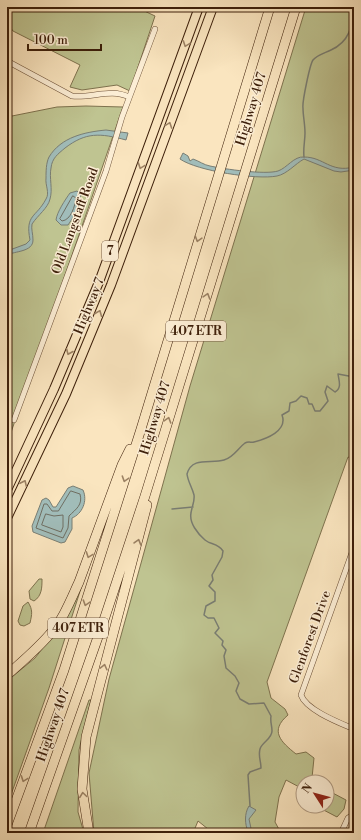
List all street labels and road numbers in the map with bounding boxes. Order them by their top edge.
street label: Highway 407 [232,70,270,148]
street label: Old Langstaff Road [48,165,102,276]
road number: 7 [102,241,118,261]
street label: Highway 7 [70,275,108,337]
road number: 407 ETR [166,321,226,341]
street label: Highway 407 [136,379,174,457]
street label: Glenforest Drive [286,588,334,686]
road number: 407 ETR [48,618,108,638]
street label: Highway 407 [33,686,73,764]

